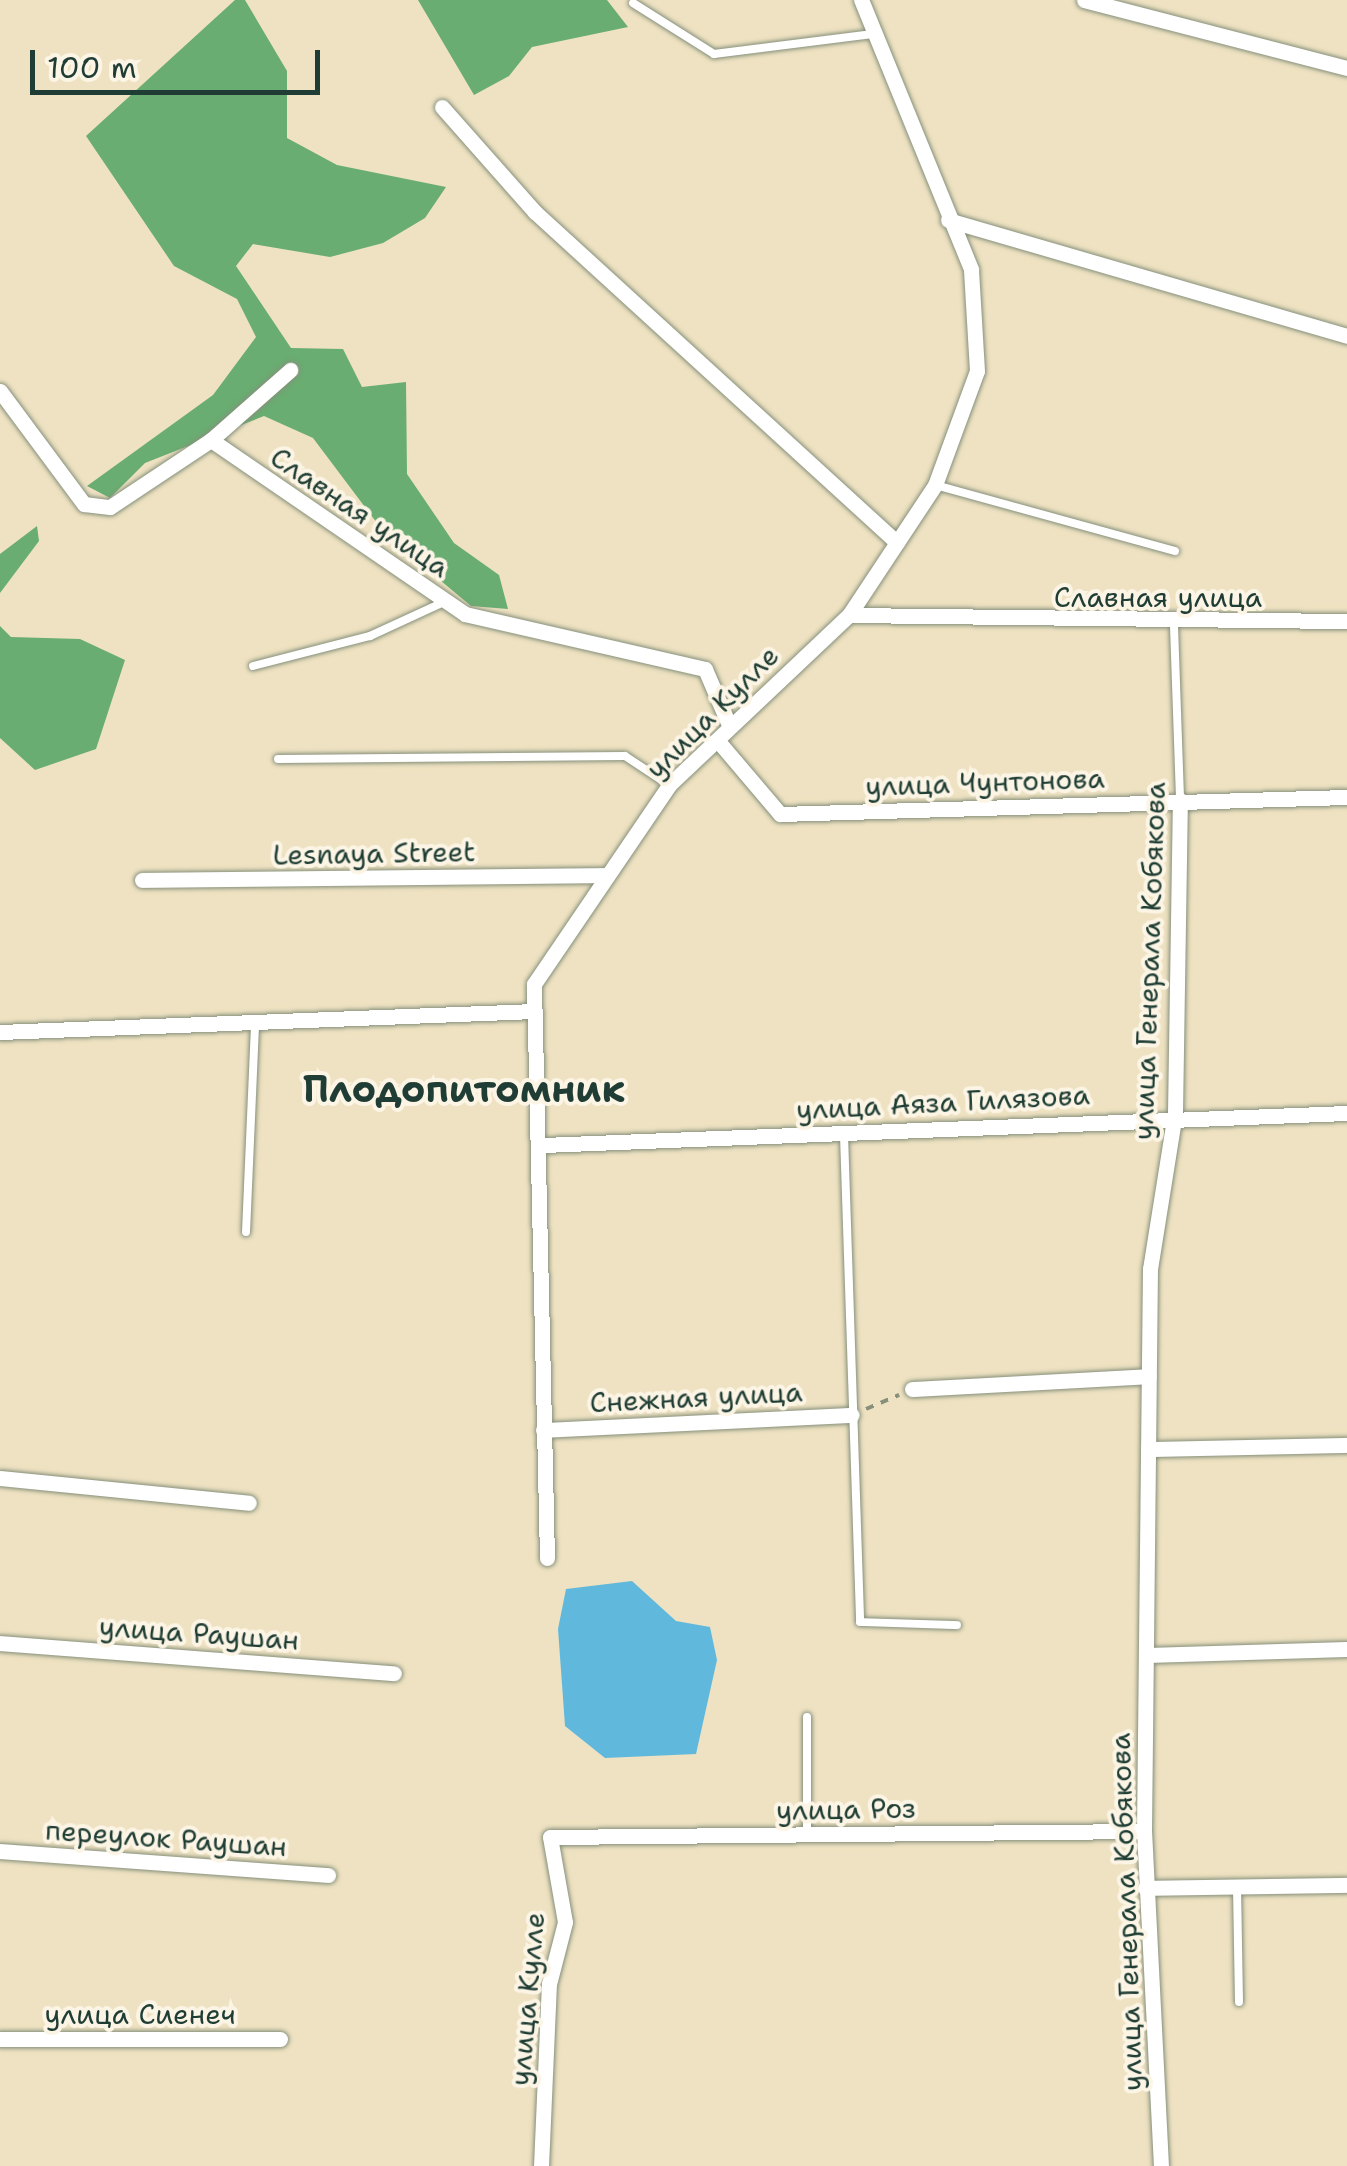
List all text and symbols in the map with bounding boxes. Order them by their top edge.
scale bar [35,30,325,92]
text: 100 m [47,47,137,88]
street label: Славная улица [264,440,456,584]
street label: Славная улица [1054,580,1262,614]
street label: улица Кулле [639,639,785,785]
street label: улица Чунтонова [865,761,1105,803]
street label: улица Генерала Кобякова [1126,781,1172,1141]
street label: Lesnaya Street [272,834,476,872]
district label: Плодопитомник [303,1066,625,1112]
street label: улица Аяза Гилязова [795,1078,1091,1126]
street label: Снежная улица [589,1375,803,1419]
street label: улица Раушан [98,1609,300,1657]
street label: улица Генерала Кобякова [1103,1732,1149,2092]
street label: улица Роз [776,1791,916,1827]
street label: переулок Раушан [44,1813,288,1863]
street label: улица Кулле [503,1911,551,2087]
street label: улица Сиенеч [44,1997,236,2031]

